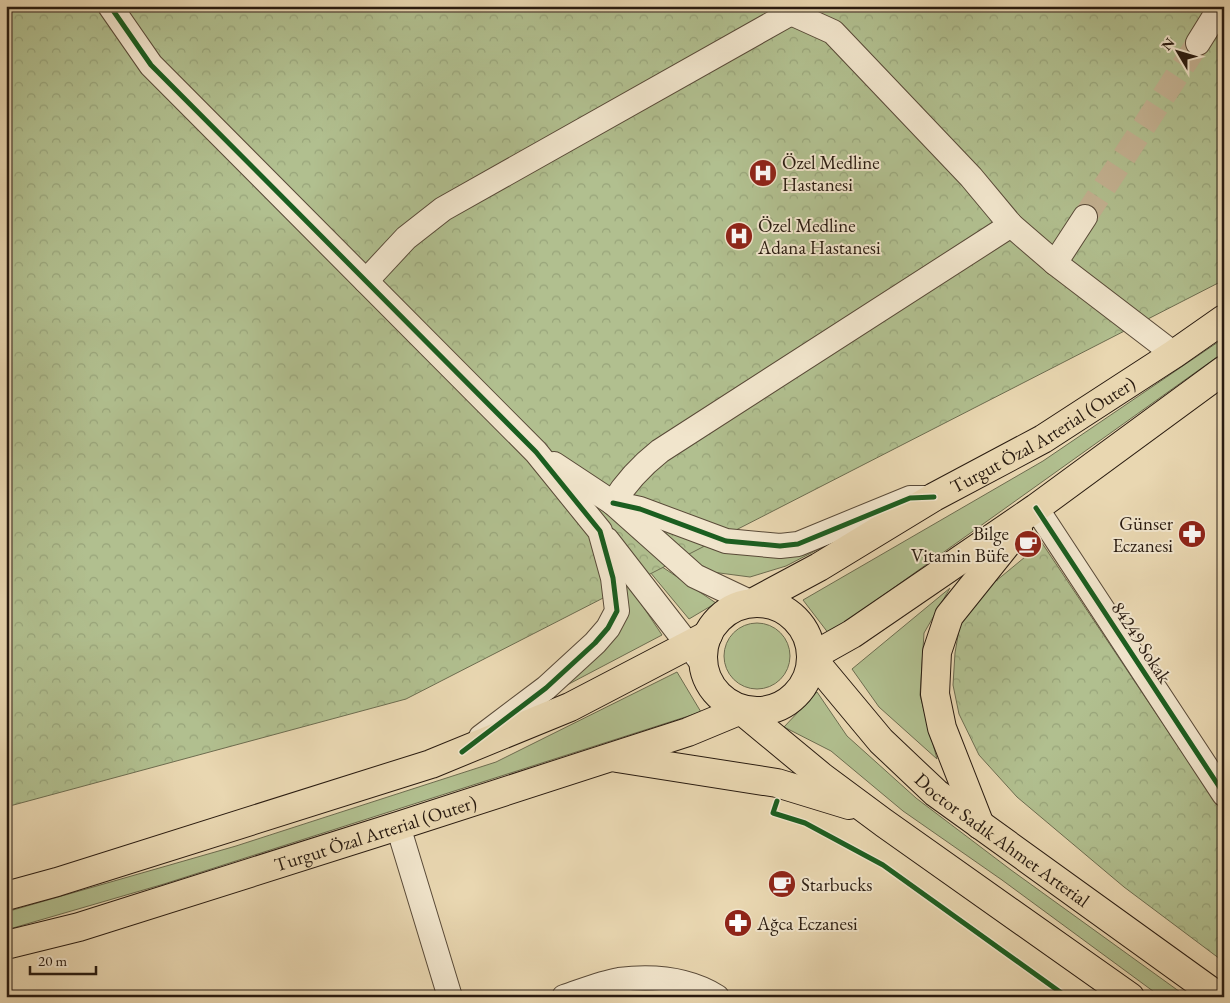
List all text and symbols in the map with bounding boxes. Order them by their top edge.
north arrow [1152,28,1202,78]
text: N [1157,33,1179,54]
place label: Özel Medline Hastanesi [782,150,880,197]
hospital icon: Özel Medline Hastanesi [748,158,778,188]
place label: Özel Medline Adana Hastanesi [757,213,881,260]
hospital icon: Özel Medline Adana Hastanesi [724,221,754,251]
street label: Turgut Özal Arterial (Outer) [946,371,1140,499]
place label: Günser Eczanesi [1113,511,1174,558]
pharmacy icon: Günser Eczanesi [1177,519,1207,549]
place label: Bilge Vitamin Büfe [911,521,1009,568]
cafe icon: Bilge Vitamin Büfe [1013,529,1043,559]
street label: 84249 Sokak [1106,597,1178,689]
street label: Doctor Sadık Ahmet Arterial [909,767,1095,913]
street label: Turgut Özal Arterial (Outer) [271,789,480,877]
cafe icon: Starbucks [767,869,797,899]
place label: Starbucks [801,872,872,897]
pharmacy icon: Ağca Eczanesi [723,908,753,938]
place label: Ağca Eczanesi [756,911,858,936]
scale bar [30,943,96,975]
text: 20 m [38,951,67,970]

